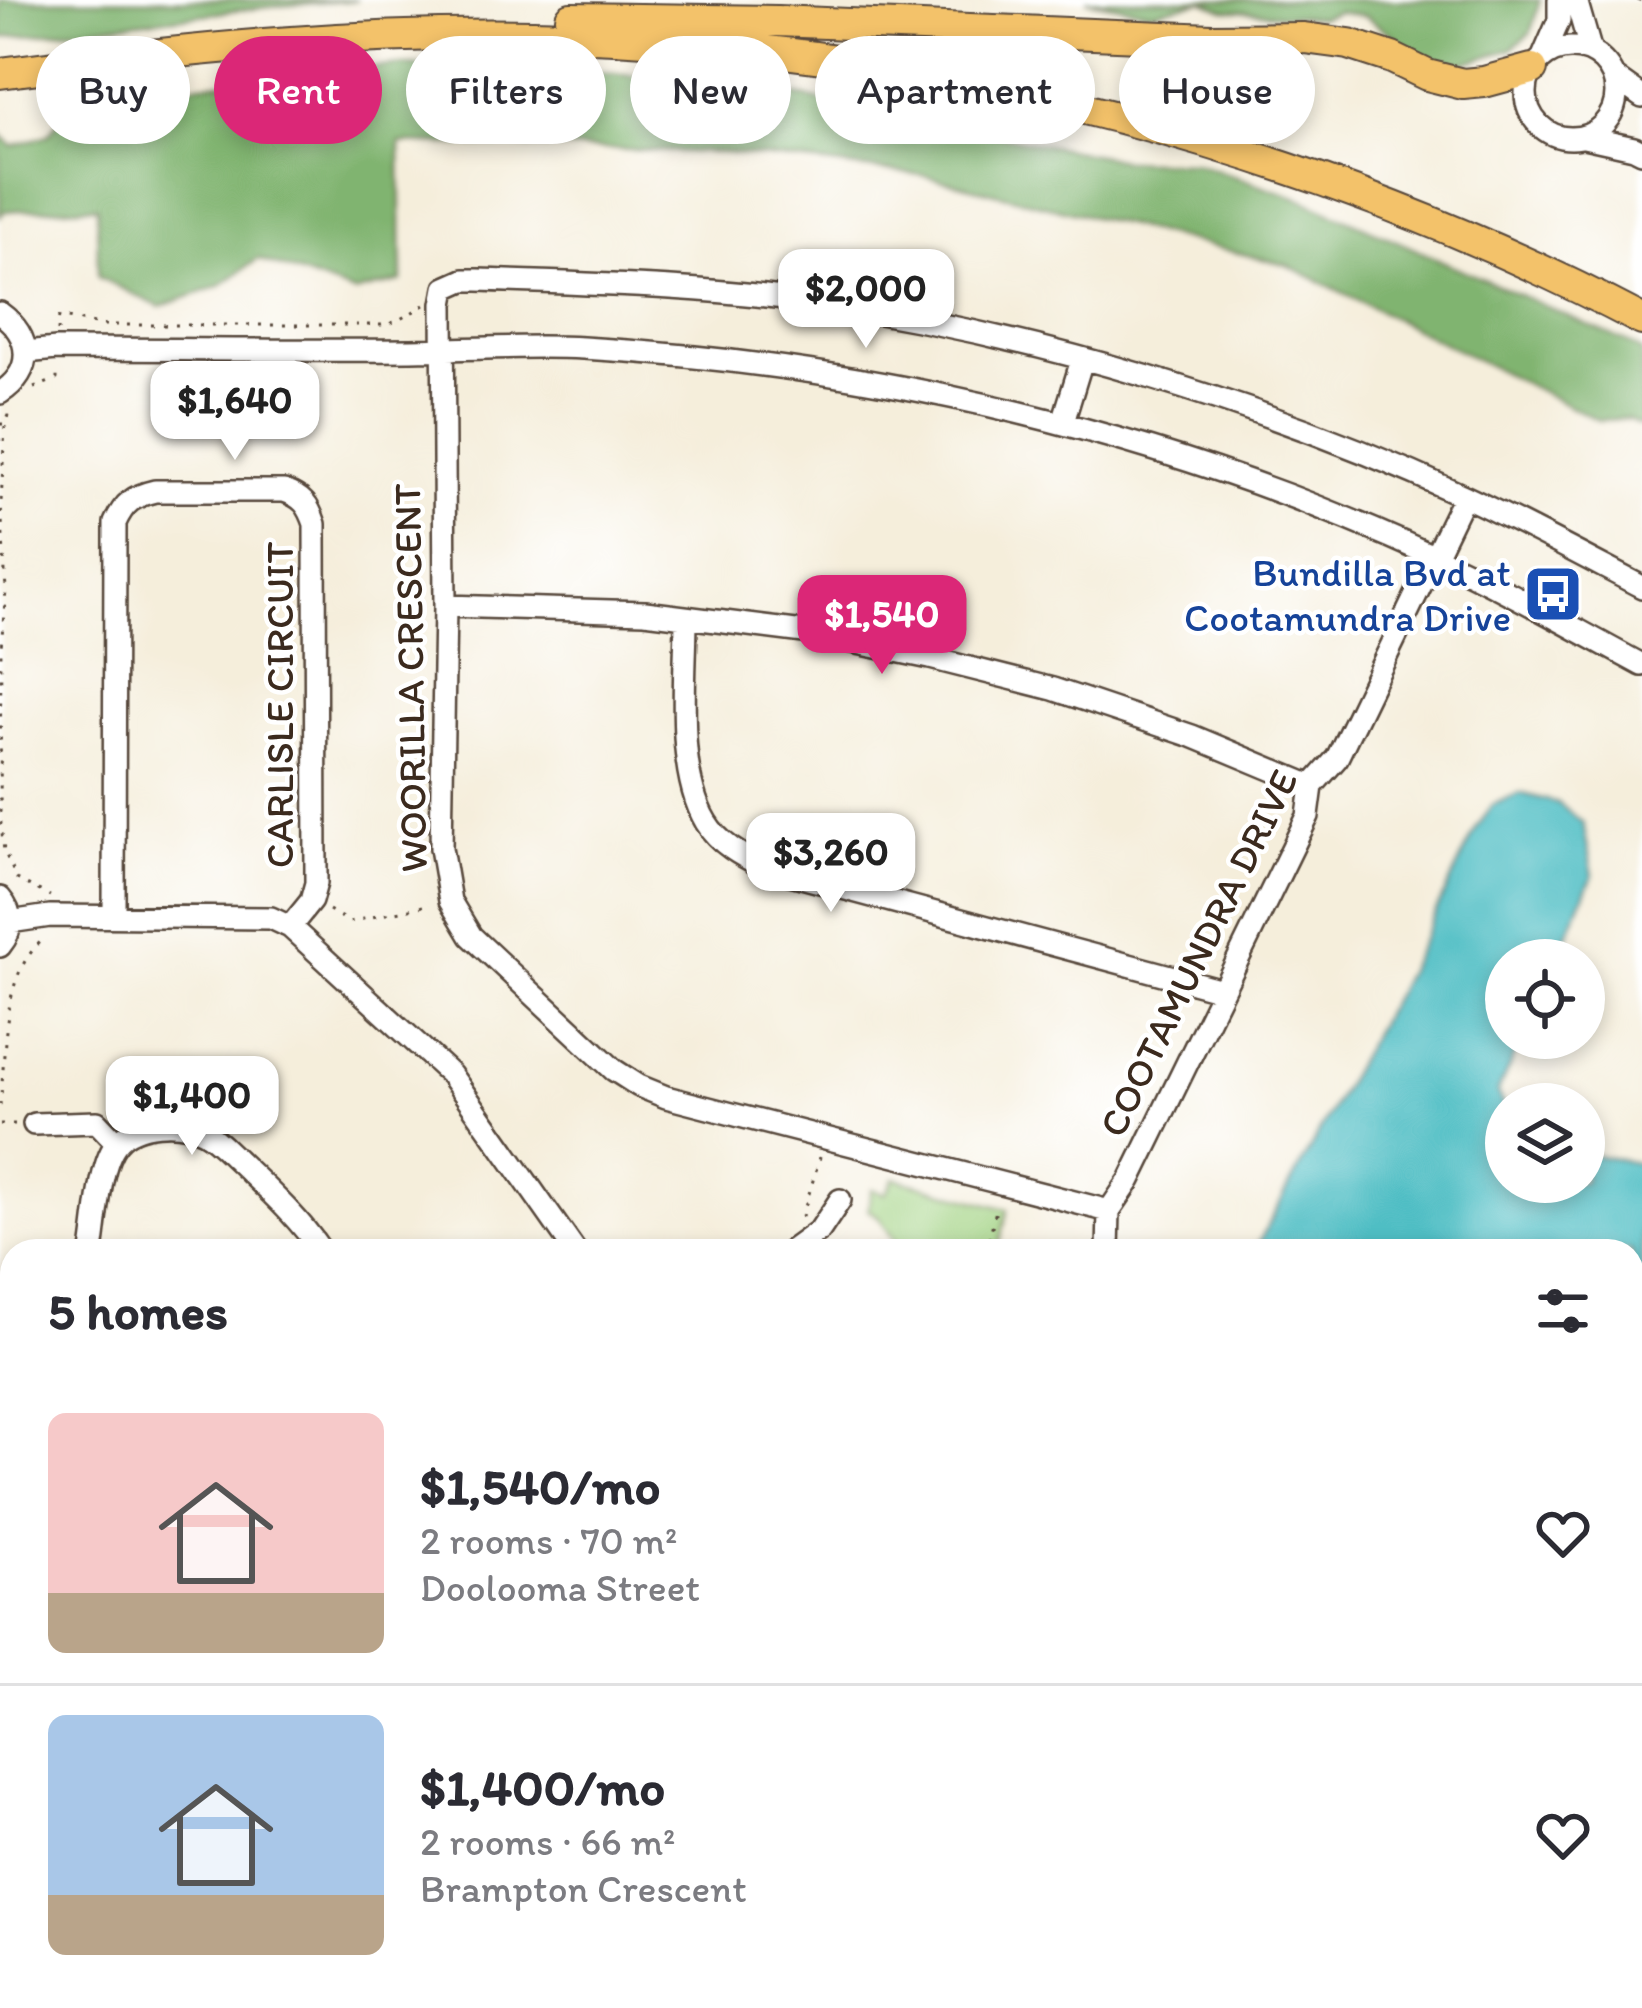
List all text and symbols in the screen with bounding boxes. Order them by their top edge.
chip: Buy [36,36,190,144]
chip: Rent [214,36,382,144]
chip: Filters [406,36,606,144]
chip: New [630,36,791,144]
chip: Apartment [815,36,1095,144]
chip: House [1119,36,1315,144]
pin: $2,000 [768,249,964,351]
text: $2,000 [805,264,927,311]
pin: $1,640 [137,361,333,463]
text: $1,640 [177,376,293,423]
street label: WOORILLA CRESCENT [383,483,437,873]
street label: CARLISLE CIRCUIT [256,542,303,868]
place label: Bundilla Bvd at Cootamundra Drive [1184,549,1511,641]
bus stop icon: Bundilla Bvd at Cootamundra Drive [1522,563,1584,625]
pin: $1,540 [784,575,980,677]
text: $1,540 [824,590,940,637]
street label: COOTAMUNDRA DRIVE [1089,762,1307,1144]
pin: $3,260 [733,813,929,915]
text: $3,260 [773,828,889,875]
map controls [1485,939,1605,1203]
button: locate [1485,939,1605,1059]
pin: $1,400 [94,1056,290,1158]
text: $1,400 [133,1071,251,1118]
button: layers [1485,1083,1605,1203]
icon: filters [1530,1278,1596,1344]
text: 5 homes [48,1281,228,1342]
text: $1,540/mo [420,1456,661,1517]
icon: home [144,1461,288,1605]
icon: heart [1530,1500,1596,1566]
text: 2 rooms · 70 m² [420,1517,678,1564]
text: Doolooma Street [420,1564,700,1611]
text: $1,400/mo [420,1757,665,1818]
icon: home [144,1763,288,1907]
icon: heart [1530,1802,1596,1868]
text: 2 rooms · 66 m² [420,1818,675,1865]
text: Brampton Crescent [420,1865,747,1912]

